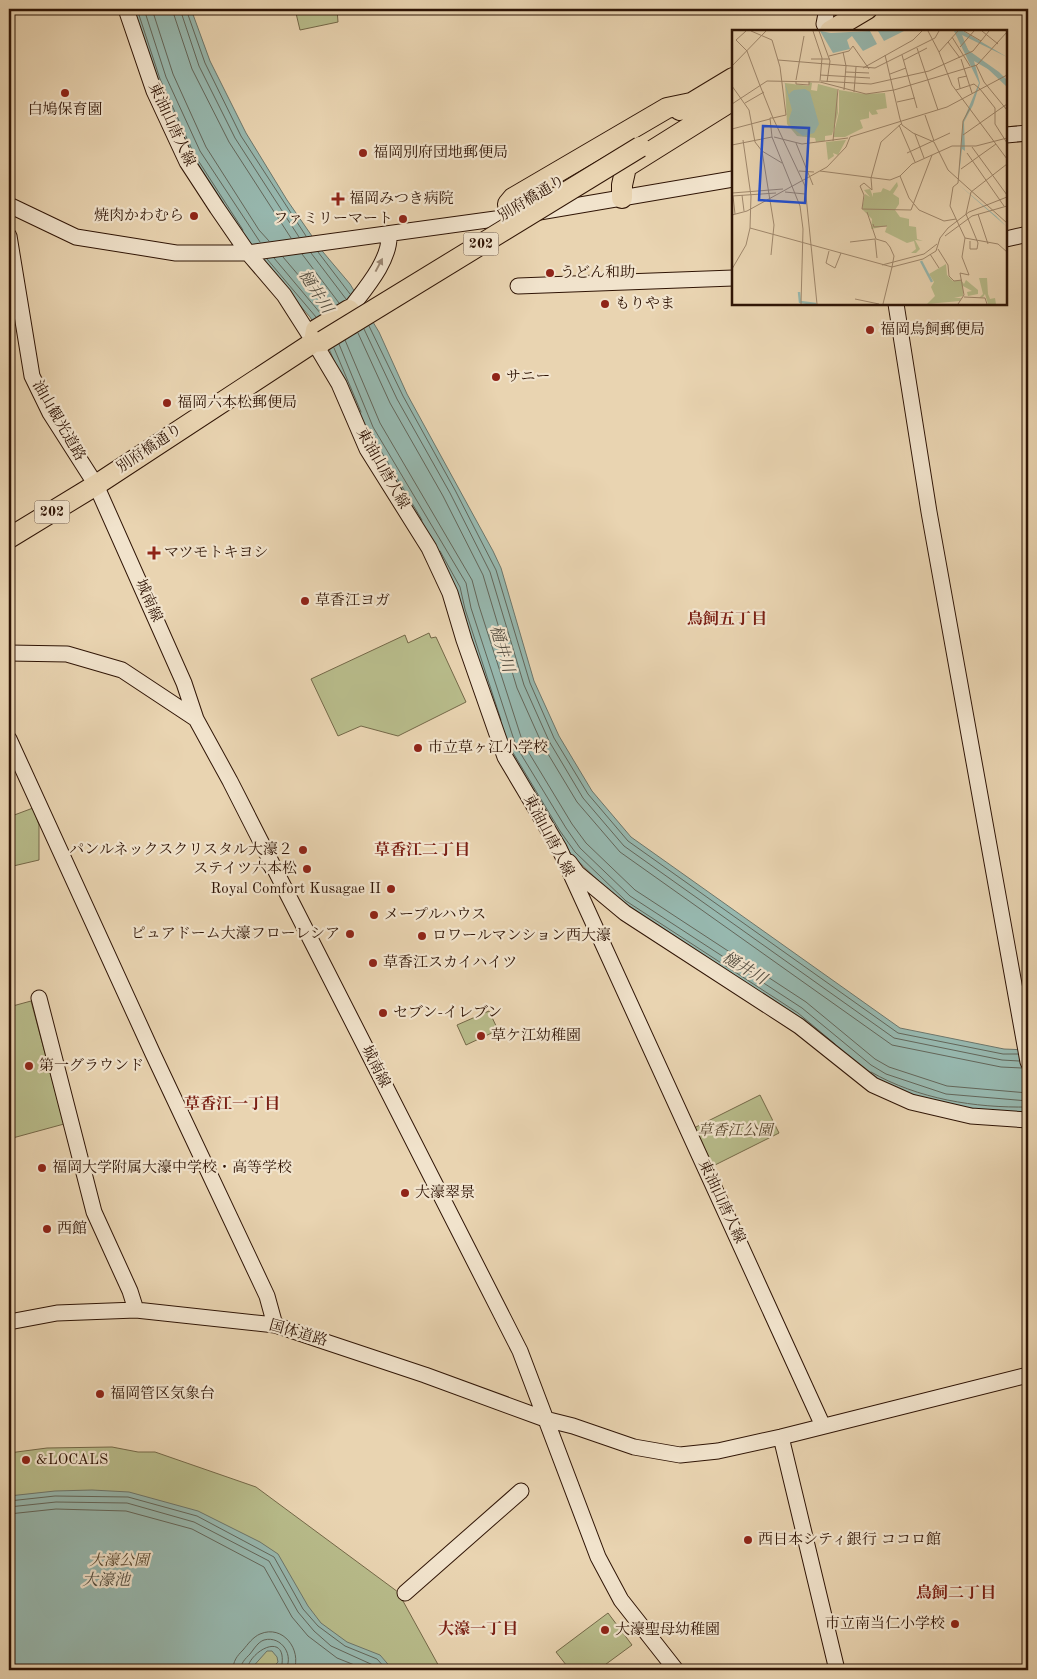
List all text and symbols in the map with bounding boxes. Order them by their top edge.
inset map [732,30,1007,305]
street label: 東油山唐人線 [145,80,199,169]
marker: 白鳩保育園 [59,87,71,99]
place label: 白鳩保育園 [27,101,103,118]
place label: 福岡別府団地郵便局 [373,144,508,161]
marker: 福岡別府団地郵便局 [357,147,369,159]
street label: 別府橋通り [495,172,568,225]
place label: 福岡みつき病院 [349,190,454,207]
marker: 福岡みつき病院 [331,192,345,206]
place label: 焼肉かわむら [94,207,184,224]
marker: 焼肉かわむら [188,210,200,222]
place label: ファミリーマート [273,211,393,227]
marker: ファミリーマート [397,213,409,225]
road number: 202 [464,232,498,255]
one-way arrow [375,258,383,273]
place label: うどん和助 [560,264,635,281]
water label: 樋井川 [295,266,338,318]
marker: うどん和助 [544,267,556,279]
place label: もりやま [615,296,675,312]
marker: もりやま [599,298,611,310]
place label: 福岡鳥飼郵便局 [880,321,985,338]
marker: 福岡鳥飼郵便局 [864,324,876,336]
place label: サニー [506,369,550,385]
marker: サニー [490,371,502,383]
street label: 油山観光道路 [29,377,89,464]
place label: 福岡六本松郵便局 [177,394,297,411]
marker: 福岡六本松郵便局 [161,397,173,409]
street label: 別府橋通り [114,420,185,476]
street label: 東油山唐人線 [353,425,413,512]
road number: 202 [34,501,70,524]
place label: マツモトキヨシ [164,545,269,561]
marker: マツモトキヨシ [148,547,160,559]
street label: 城南線 [132,577,166,625]
place label: 草香江ヨガ [315,592,390,609]
marker: 草香江ヨガ [299,595,311,607]
district label: 鳥飼五丁目 [687,610,767,628]
water label: 樋井川 [486,623,518,676]
place label: 市立草ヶ江小学校 [428,739,548,756]
marker: 市立草ヶ江小学校 [412,742,424,754]
street label: 東油山唐人線 [520,792,578,879]
place label: パンルネックスクリスタル大濠２ [69,841,293,858]
district label: 草香江二丁目 [374,841,470,859]
marker: パンルネックスクリスタル大濠２ [297,844,309,856]
place label: ステイツ六本松 [193,860,297,877]
marker: ステイツ六本松 [301,863,313,875]
place label: Royal Comfort Kusagae II [211,882,381,897]
marker: Royal Comfort Kusagae II [385,883,397,895]
place label: メープルハウス [384,907,486,923]
marker: メープルハウス [368,909,380,921]
place label: ピュアドーム大濠フローレシア [131,925,340,942]
place label: ロワールマンション西大濠 [432,927,611,944]
marker: ピュアドーム大濠フローレシア [344,928,356,940]
marker: ロワールマンション西大濠 [416,930,428,942]
water label: 樋井川 [719,948,771,989]
place label: 草香江スカイハイツ [383,954,517,971]
marker: 草香江スカイハイツ [367,957,379,969]
place label: セブン-イレブン [393,1004,502,1021]
marker: セブン-イレブン [377,1007,389,1019]
place label: 草ケ江幼稚園 [491,1027,581,1044]
marker: 草ケ江幼稚園 [475,1030,487,1042]
street label: 城南線 [358,1043,394,1090]
place label: 第一グラウンド [39,1057,144,1074]
marker: 第一グラウンド [23,1060,35,1072]
district label: 草香江一丁目 [184,1095,280,1113]
park label: 草香江公園 [697,1122,775,1139]
street label: 東油山唐人線 [695,1157,749,1246]
place label: 福岡大学附属大濠中学校・高等学校 [52,1159,292,1176]
marker: 福岡大学附属大濠中学校・高等学校 [36,1162,48,1174]
place label: 大濠翠景 [415,1184,475,1201]
marker: 大濠翠景 [399,1187,411,1199]
place label: 西館 [57,1220,87,1237]
marker: 西館 [41,1223,53,1235]
street label: 国体道路 [267,1317,329,1349]
place label: 福岡管区気象台 [110,1385,215,1402]
marker: 福岡管区気象台 [94,1388,106,1400]
place label: &LOCALS [36,1453,108,1468]
marker: &LOCALS [20,1454,32,1466]
place label: 西日本シティ銀行 ココロ館 [758,1531,941,1548]
marker: 西日本シティ銀行 ココロ館 [742,1534,754,1546]
park label: 大濠公園 [89,1552,152,1569]
water label: 大濠池 [82,1571,132,1589]
district label: 鳥飼二丁目 [916,1584,996,1602]
place label: 市立南当仁小学校 [825,1615,945,1632]
marker: 市立南当仁小学校 [949,1618,961,1630]
district label: 大濠一丁目 [438,1620,518,1638]
place label: 大濠聖母幼稚園 [615,1621,720,1638]
marker: 大濠聖母幼稚園 [599,1624,611,1636]

